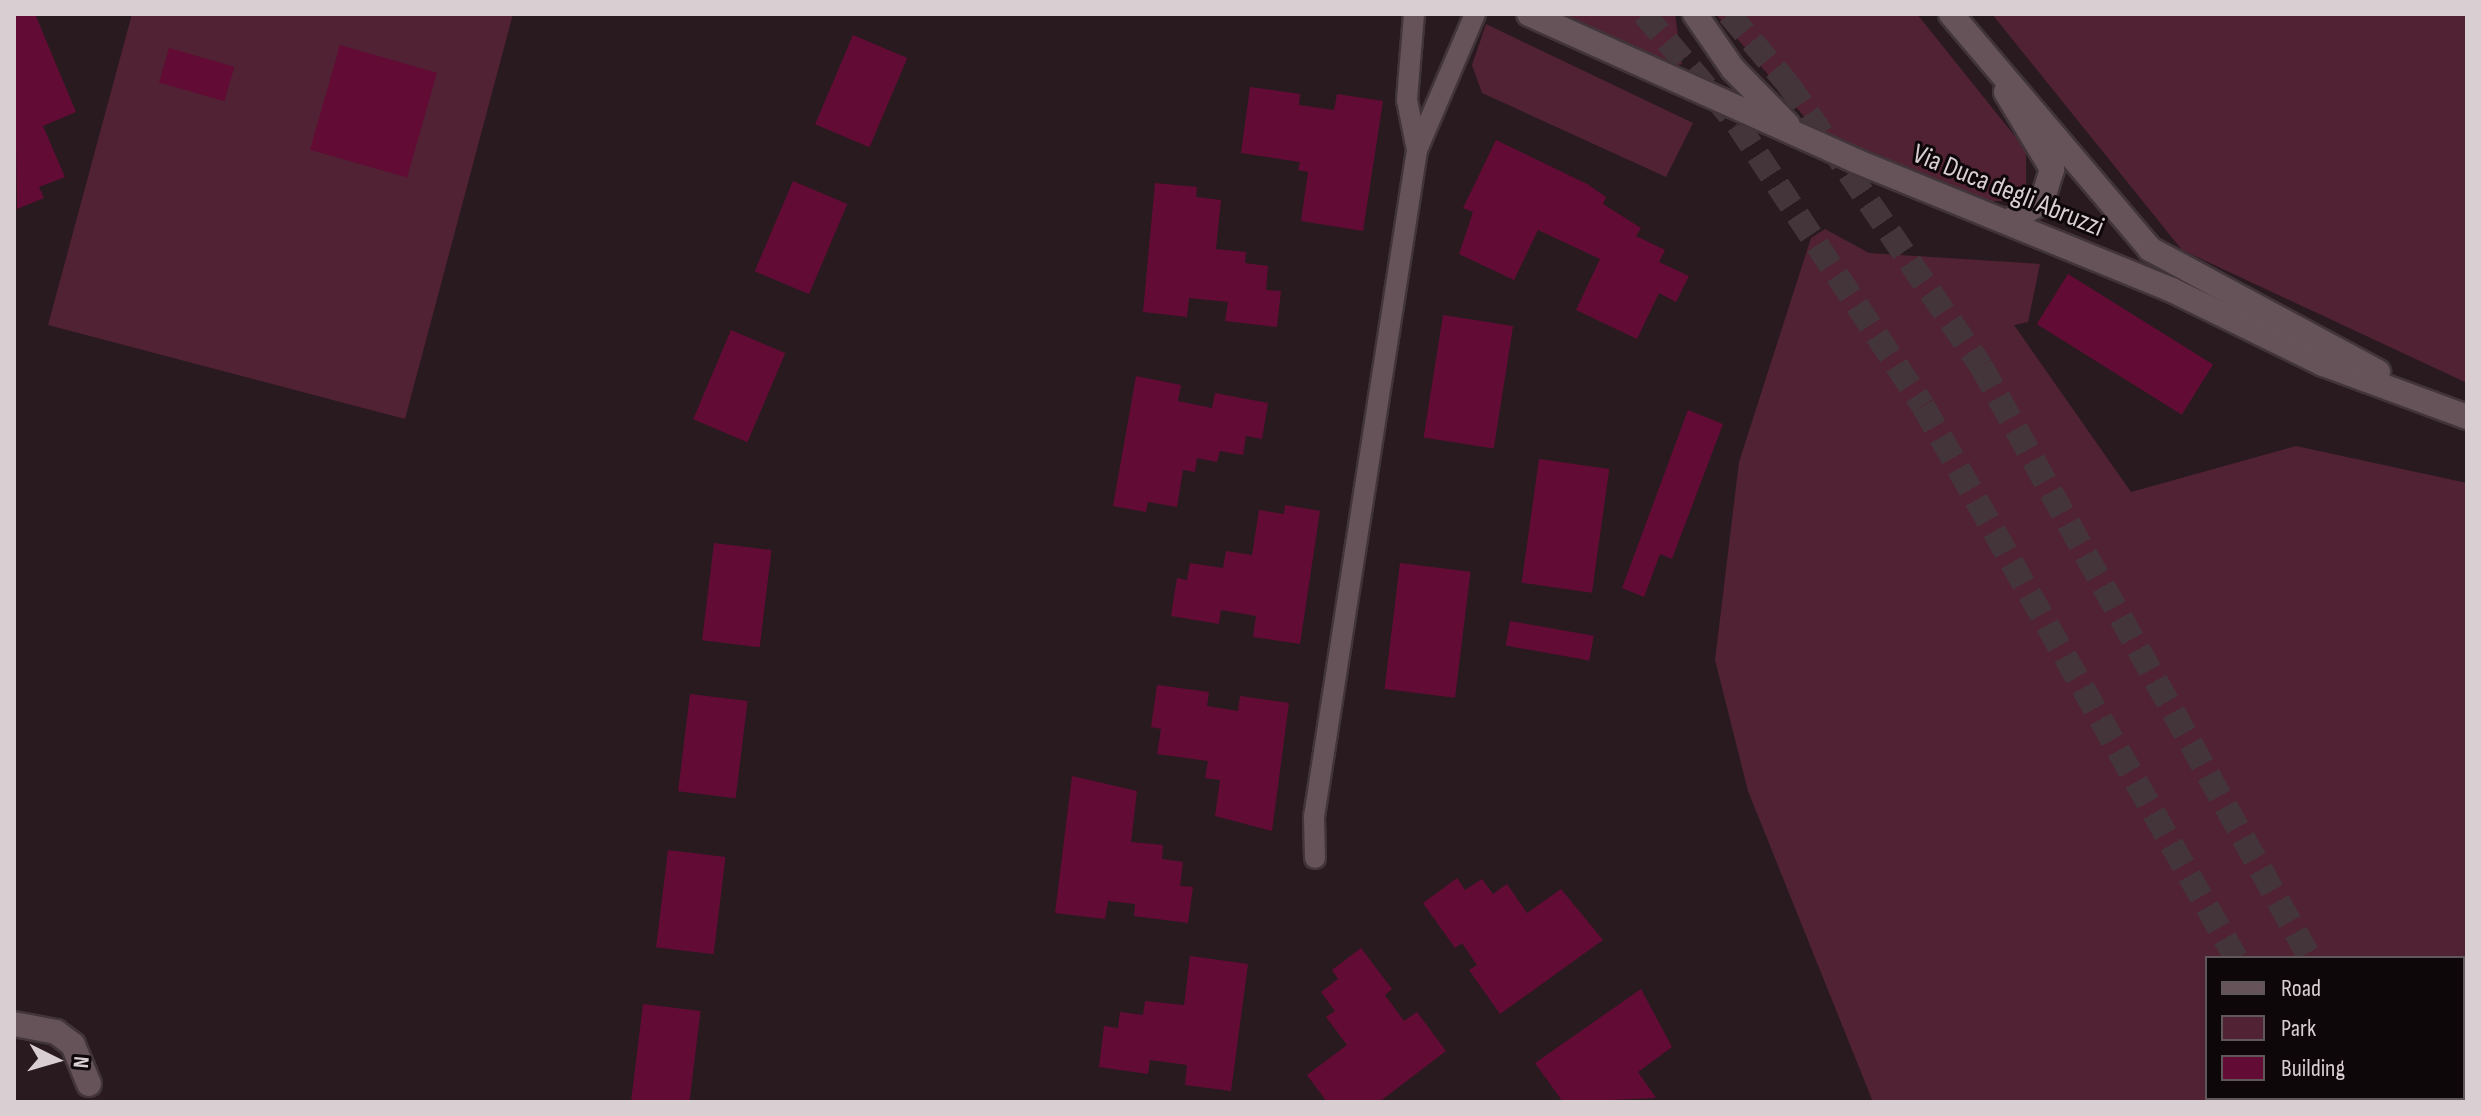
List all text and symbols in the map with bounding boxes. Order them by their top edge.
street label: Via Duca degli Abruzzi [1908,137,2108,245]
legend [2205,956,2465,1100]
text: Road [2281,974,2321,1003]
text: Park [2281,1014,2316,1043]
north arrow [16,1020,96,1100]
text: Building [2281,1054,2345,1083]
text: N [66,1055,94,1069]

